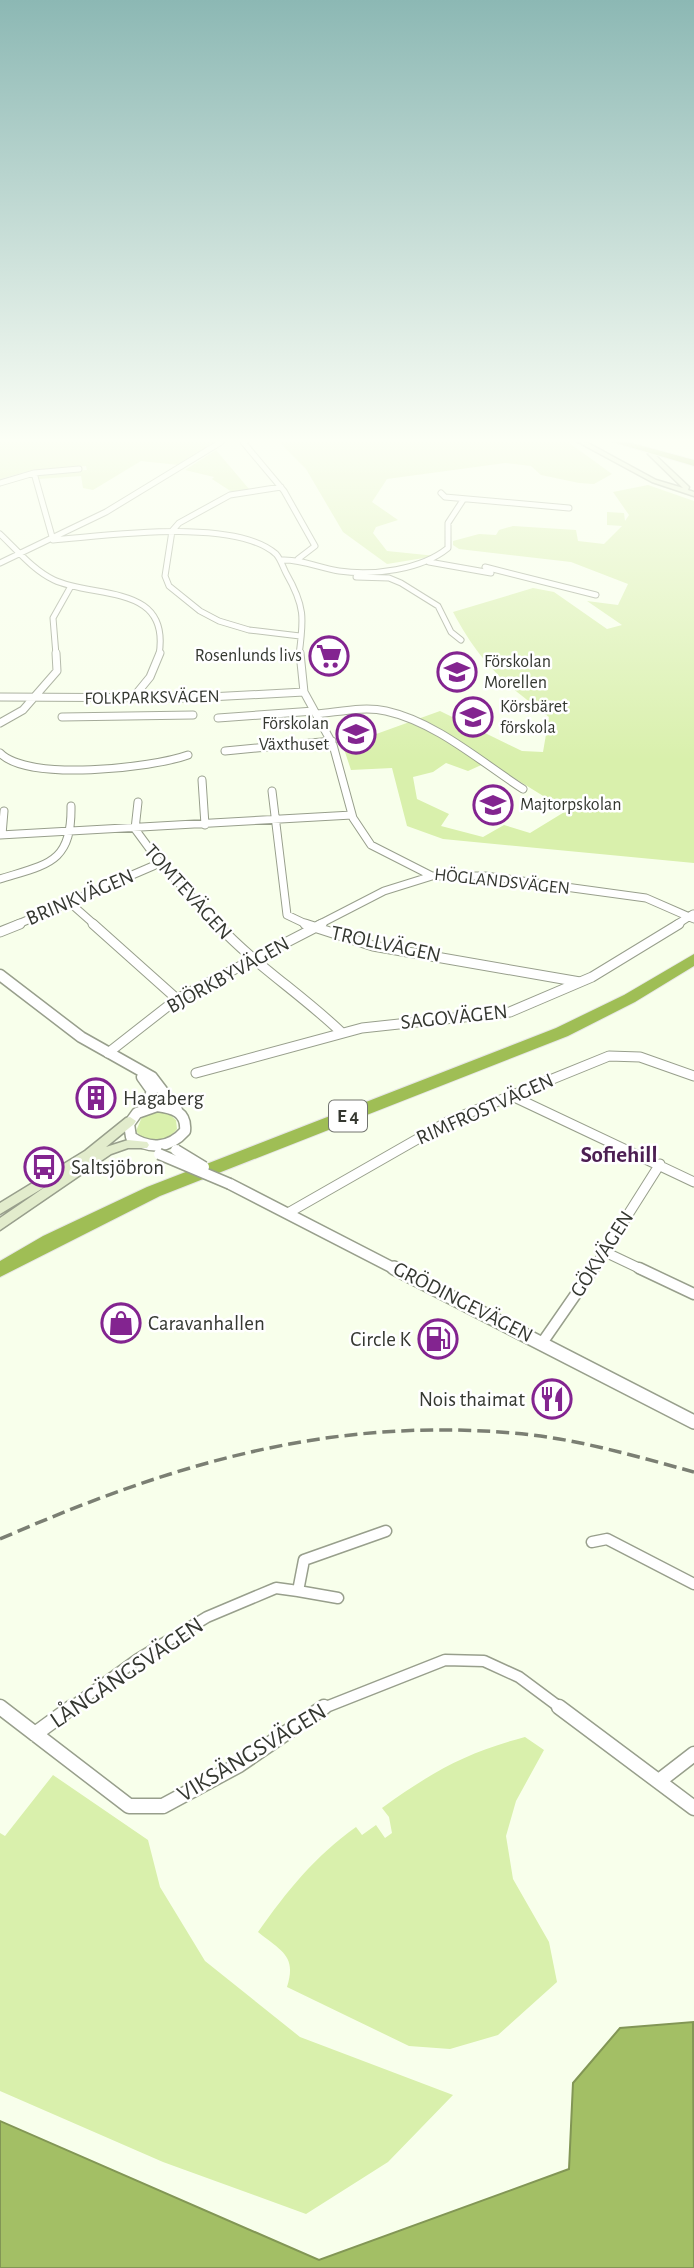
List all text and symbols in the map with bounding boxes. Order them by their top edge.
supermarket icon: Rosenlunds livs [308,635,350,677]
place label: Rosenlunds livs [195,647,302,665]
school or university icon: Förskolan Morellen [436,651,478,693]
place label: Förskolan Morellen [484,653,551,692]
street label: FOLKPARKSVÄGEN [84,686,220,708]
school or university icon: Körsbäret förskola [452,696,494,738]
place label: Körsbäret förskola [500,698,568,737]
school or university icon: Förskolan Växthuset [335,713,377,755]
place label: Förskolan Växthuset [259,715,329,754]
school or university icon: Majtorpskolan [472,784,514,826]
place label: Majtorpskolan [520,796,622,814]
street label: TOMTEVÄGEN [140,840,237,944]
street label: BRINKVÄGEN [23,864,137,929]
street label: HÖGLANDSVÄGEN [433,864,571,898]
street label: TROLLVÄGEN [329,921,443,966]
street label: BJÖRKBYVÄGEN [163,932,293,1017]
street label: SAGOVÄGEN [399,1000,509,1033]
street label: RIMFROSTVÄGEN [413,1068,557,1149]
building icon: Hagaberg [75,1077,117,1119]
place label: Hagaberg [123,1088,205,1109]
road number: E 4 [329,1100,367,1132]
district label: Sofiehill [581,1144,657,1167]
bus stop icon: Saltsjöbron [23,1146,65,1188]
place label: Saltsjöbron [71,1157,164,1178]
street label: GÖKVÄGEN [566,1207,637,1301]
street label: GRÖDINGEVÄGEN [390,1257,537,1346]
shop icon: Caravanhallen [100,1302,142,1344]
place label: Caravanhallen [148,1313,265,1334]
fuel station icon: Circle K [417,1318,459,1360]
place label: Circle K [350,1329,412,1350]
restaurant icon: Nois thaimat [531,1378,573,1420]
place label: Nois thaimat [419,1389,525,1410]
street label: LÅNGÄNGSVÄGEN [45,1611,208,1733]
street label: VIKSÄNGSVÄGEN [173,1698,331,1807]

